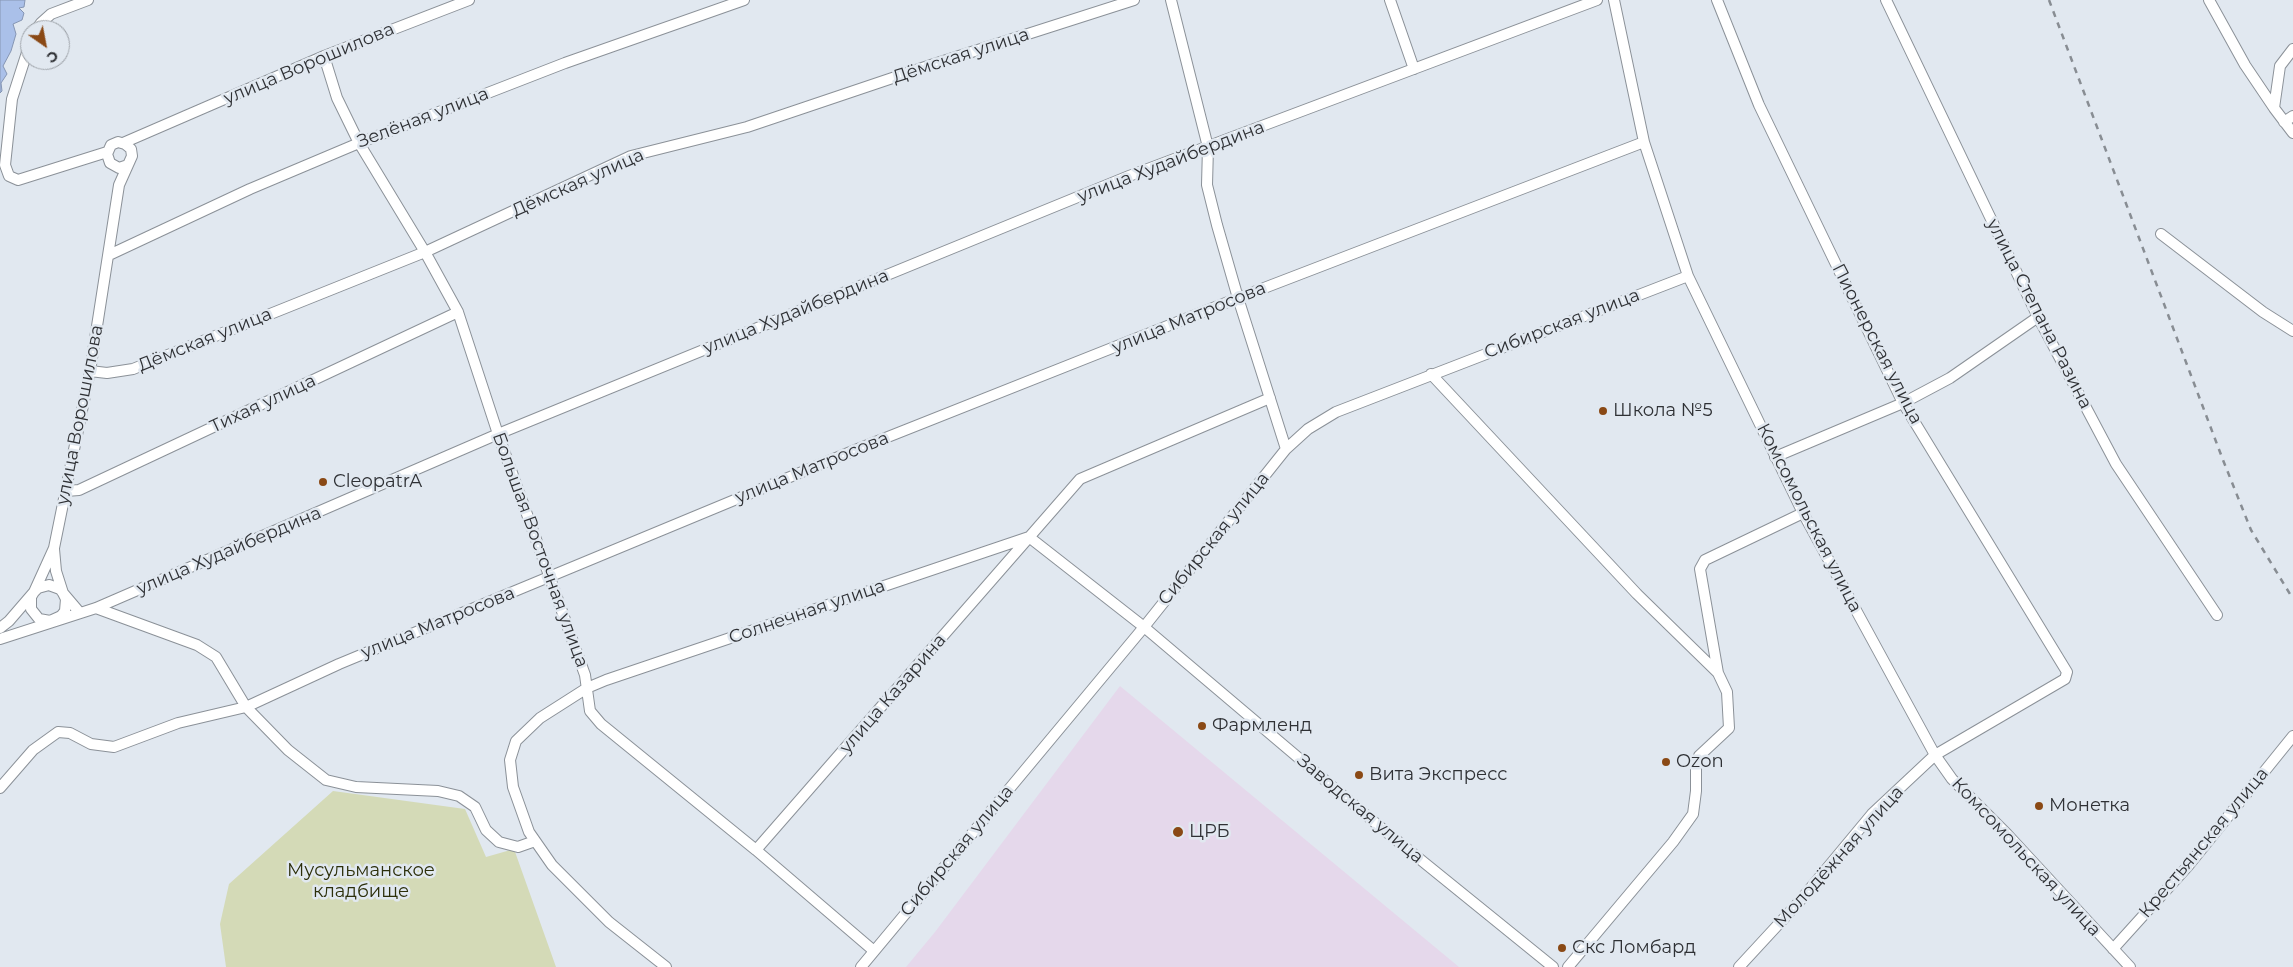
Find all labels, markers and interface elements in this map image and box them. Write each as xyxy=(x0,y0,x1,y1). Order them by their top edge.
street label: улица Ворошилова xyxy=(221,18,397,110)
north arrow xyxy=(20,20,70,70)
street label: Дёмская улица xyxy=(890,24,1032,88)
text: С xyxy=(43,46,62,67)
street label: Зелёная улица xyxy=(354,83,492,153)
street label: улица Худайбердина xyxy=(1075,116,1267,208)
street label: Дёмская улица xyxy=(509,144,647,222)
street label: улица Степана Разина xyxy=(1982,215,2096,413)
street label: Пионерская улица xyxy=(1827,260,1927,428)
street label: улица Худайбердина xyxy=(700,265,892,359)
street label: улица Матросова xyxy=(1109,277,1269,359)
street label: Сибирская улица xyxy=(1481,284,1643,364)
street label: Дёмская улица xyxy=(135,303,275,377)
street label: улица Ворошилова xyxy=(52,323,108,507)
street label: Тихая улица xyxy=(207,370,319,438)
place label: Школа №5 xyxy=(1613,400,1713,422)
marker: Школа №5 xyxy=(1597,405,1609,417)
street label: Комсомольская улица xyxy=(1752,420,1866,616)
street label: улица Матросова xyxy=(732,427,892,509)
street label: Большая Восточная улица xyxy=(487,430,593,670)
street label: Сибирская улица xyxy=(1154,468,1274,610)
place label: CleopatrA xyxy=(333,471,422,493)
marker: CleopatrA xyxy=(317,476,329,488)
street label: улица Худайбердина xyxy=(133,502,325,600)
street label: Солнечная улица xyxy=(726,575,888,649)
street label: улица Матросова xyxy=(358,582,518,664)
street label: улица Казарина xyxy=(835,630,951,758)
place label: Фармленд xyxy=(1212,715,1312,737)
marker: Фармленд xyxy=(1196,720,1208,732)
street label: Заводская улица xyxy=(1292,750,1428,868)
place label: Ozon xyxy=(1676,751,1724,773)
marker: Ozon xyxy=(1660,756,1672,768)
street label: Крестьянская улица xyxy=(2135,763,2273,923)
place label: Вита Экспресс xyxy=(1369,764,1507,786)
marker: Вита Экспресс xyxy=(1353,769,1365,781)
street label: Комсомольская улица xyxy=(1947,773,2105,941)
street label: Сибирская улица xyxy=(896,781,1018,921)
street label: Молодёжная улица xyxy=(1770,782,1908,932)
place label: Монетка xyxy=(2049,795,2130,817)
marker: Монетка xyxy=(2033,800,2045,812)
place label: ЦРБ xyxy=(1189,821,1230,843)
marker: ЦРБ xyxy=(1171,825,1185,839)
park label: Мусульманское кладбище xyxy=(287,860,435,902)
place label: Скс Ломбард xyxy=(1572,937,1696,959)
marker: Скс Ломбард xyxy=(1556,942,1568,954)

